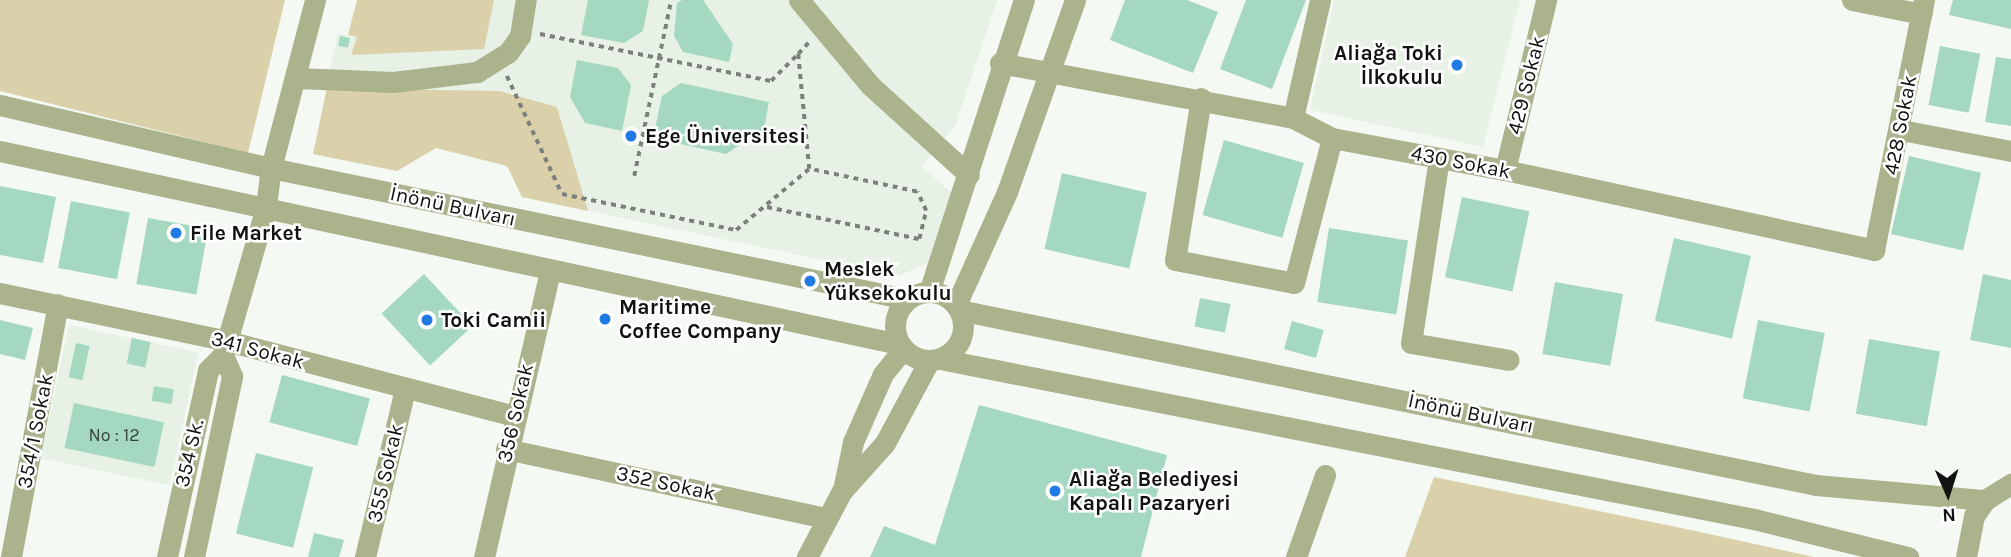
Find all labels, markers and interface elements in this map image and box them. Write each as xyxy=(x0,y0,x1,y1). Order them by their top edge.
street label: 429 Sokak xyxy=(1502,33,1550,137)
place label: Aliağa Toki İlkokulu xyxy=(1334,40,1443,90)
marker: Aliağa Toki İlkokulu xyxy=(1449,57,1465,73)
street label: 428 Sokak xyxy=(1878,73,1922,177)
place label: Ege Üniversitesi xyxy=(645,123,806,149)
marker: Ege Üniversitesi xyxy=(623,128,639,144)
street label: 430 Sokak xyxy=(1409,140,1513,184)
street label: İnönü Bulvarı xyxy=(388,180,518,232)
place label: File Market xyxy=(190,220,302,246)
marker: File Market xyxy=(168,225,184,241)
place label: Meslek Yüksekokulu xyxy=(824,256,952,306)
marker: Meslek Yüksekokulu xyxy=(802,273,818,289)
place label: Maritime Coffee Company xyxy=(619,294,781,344)
place label: Toki Camii xyxy=(441,307,546,333)
marker: Maritime Coffee Company xyxy=(597,311,613,327)
marker: Toki Camii xyxy=(419,312,435,328)
street label: 341 Sokak xyxy=(209,325,307,375)
street label: 356 Sokak xyxy=(491,361,539,465)
street label: 354/1 Sokak xyxy=(12,371,58,491)
street label: İnönü Bulvarı xyxy=(1406,387,1536,439)
street label: 354 Sk. xyxy=(169,416,209,490)
street label: 355 Sokak xyxy=(361,421,409,525)
house number: No : 12 xyxy=(88,424,140,446)
north arrow xyxy=(1913,459,1983,529)
street label: 352 Sokak xyxy=(614,460,718,506)
place label: Aliağa Belediyesi Kapalı Pazaryeri xyxy=(1069,466,1239,516)
marker: Aliağa Belediyesi Kapalı Pazaryeri xyxy=(1047,483,1063,499)
text: N xyxy=(1942,504,1956,526)

